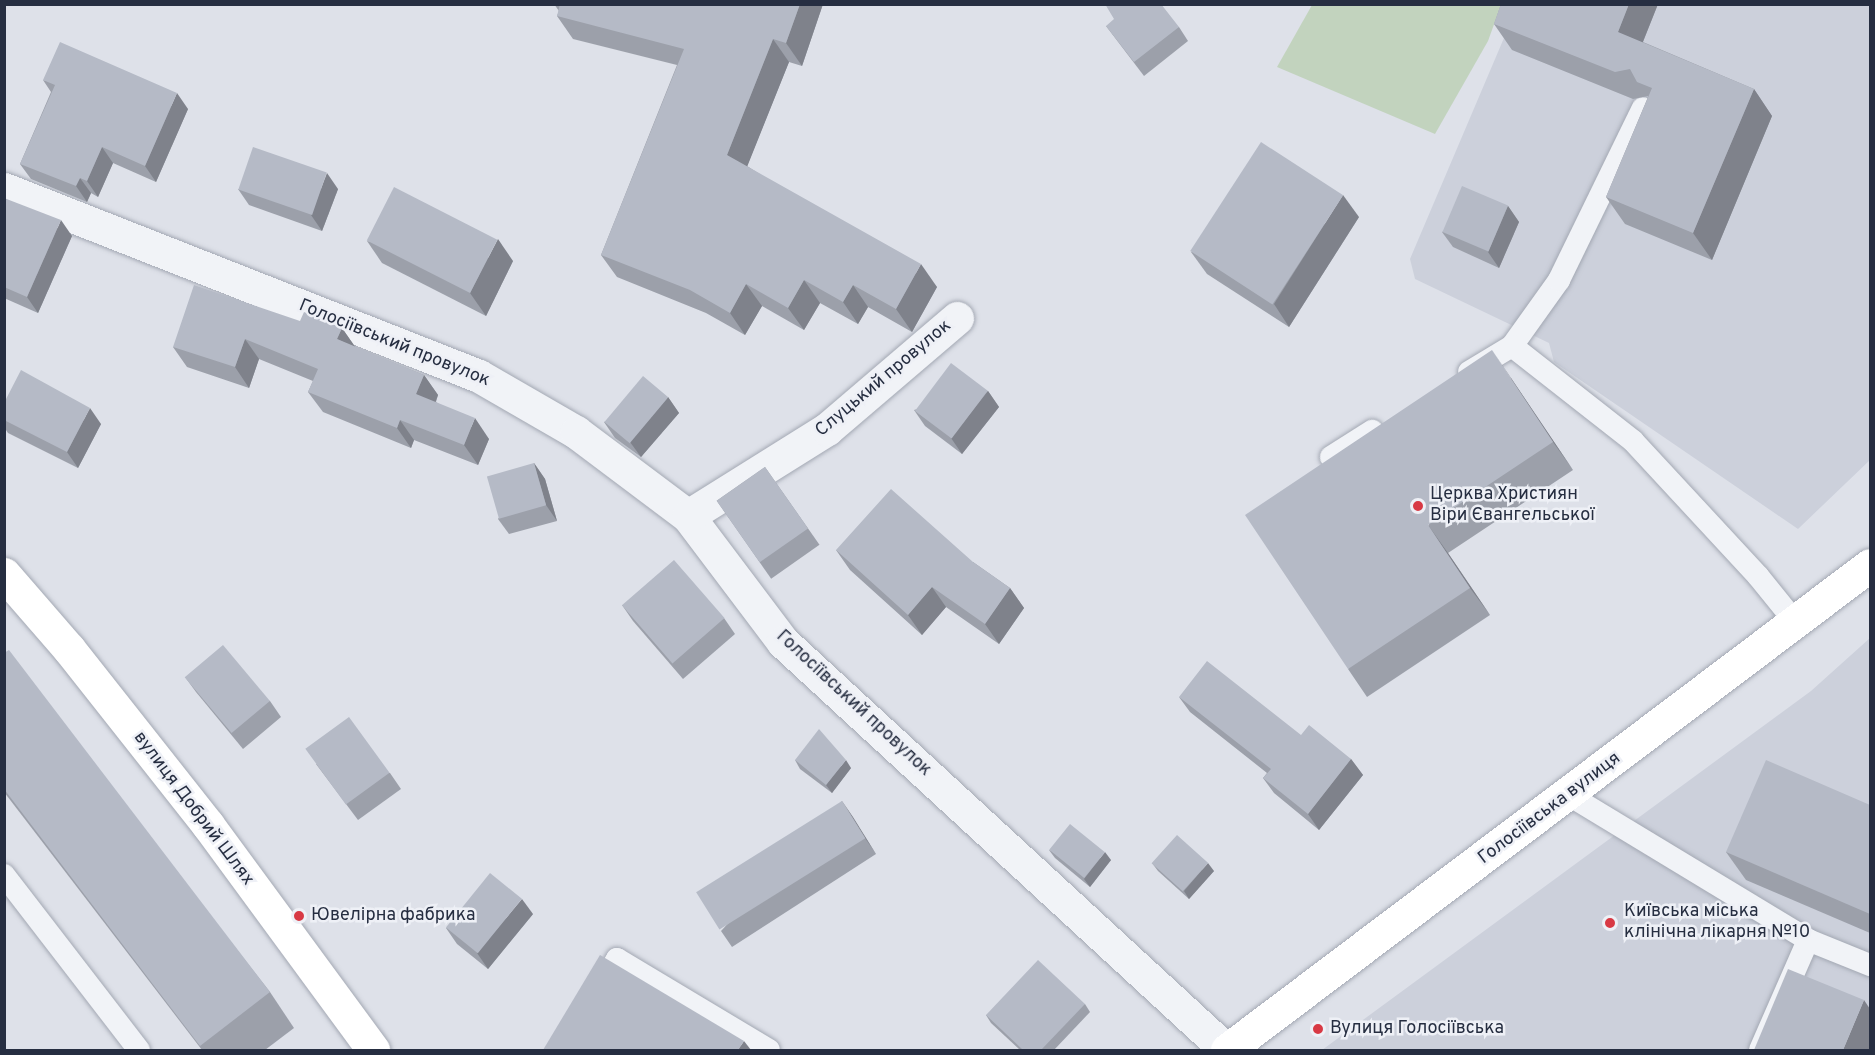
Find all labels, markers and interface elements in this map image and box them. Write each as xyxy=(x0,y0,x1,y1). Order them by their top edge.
street label: Голосіївський провулок xyxy=(295,296,493,392)
street label: Слуцький провулок xyxy=(812,316,956,442)
place label: Церква Християн Віри Євангельської xyxy=(1430,485,1595,528)
marker: Церква Християн Віри Євангельської xyxy=(1411,499,1425,513)
street label: Голосіївський провулок xyxy=(771,626,935,782)
street label: вулиця Добрий Шлях xyxy=(128,728,258,890)
street label: Голосіївська вулиця xyxy=(1475,748,1625,870)
place label: Київська міська клінічна лікарня №10 xyxy=(1624,902,1810,944)
place label: Ювелірна фабрика xyxy=(311,905,475,927)
marker: Ювелірна фабрика xyxy=(292,909,306,923)
marker: Київська міська клінічна лікарня №10 xyxy=(1601,914,1619,932)
place label: Вулиця Голосіївська xyxy=(1330,1018,1504,1040)
marker: Вулиця Голосіївська xyxy=(1311,1022,1325,1036)

